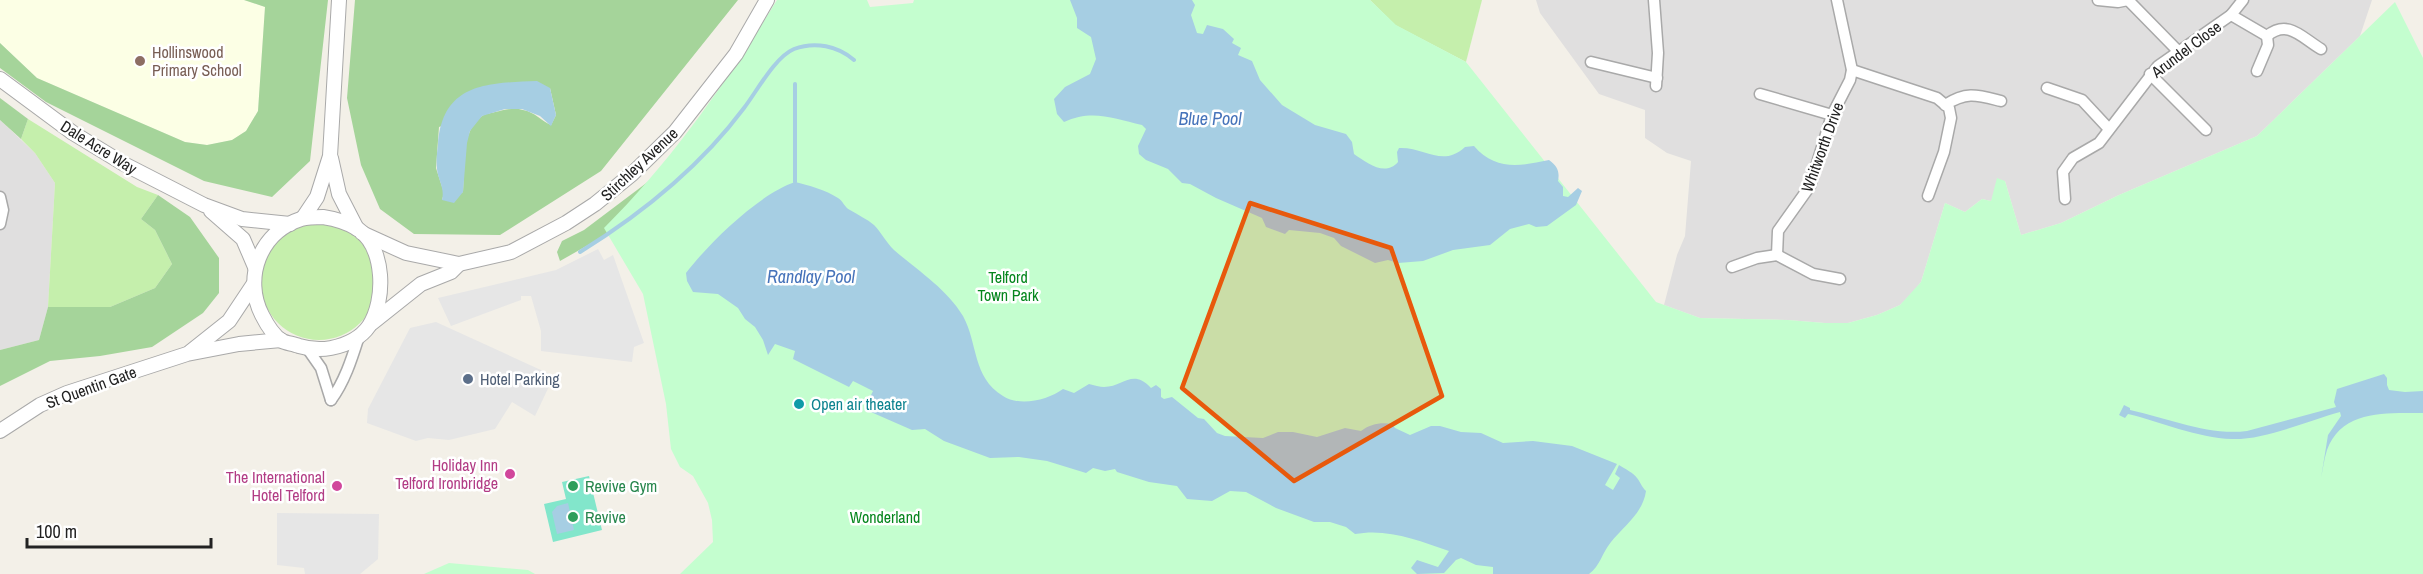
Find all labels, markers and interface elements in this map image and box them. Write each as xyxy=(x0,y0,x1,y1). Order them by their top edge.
street label: Arundel Close xyxy=(2146,15,2226,83)
place label: Hollinswood Primary School xyxy=(152,41,242,81)
marker: Hollinswood Primary School xyxy=(133,54,147,68)
street label: Whitworth Drive xyxy=(1796,99,1848,195)
water label: Blue Pool xyxy=(1178,106,1242,131)
street label: Dale Acre Way xyxy=(57,115,142,179)
street label: Stirchley Avenue xyxy=(596,122,682,206)
water label: Randlay Pool xyxy=(767,264,856,289)
park label: Telford Town Park xyxy=(977,266,1039,306)
street label: St Quentin Gate xyxy=(43,360,139,414)
place label: Hotel Parking xyxy=(480,368,560,390)
marker: Hotel Parking xyxy=(461,372,475,386)
place label: Open air theater xyxy=(811,393,907,415)
marker: Open air theater xyxy=(792,397,806,411)
place label: Holiday Inn Telford Ironbridge xyxy=(395,454,498,494)
place label: The International Hotel Telford xyxy=(226,466,325,506)
marker: Holiday Inn Telford Ironbridge xyxy=(503,467,517,481)
place label: Revive Gym xyxy=(585,475,657,497)
marker: The International Hotel Telford xyxy=(330,479,344,493)
marker: Revive Gym xyxy=(566,479,580,493)
place label: Revive xyxy=(585,506,626,528)
park label: Wonderland xyxy=(850,506,920,528)
marker: Revive xyxy=(566,510,580,524)
scale bar xyxy=(27,511,212,549)
text: 100 m xyxy=(36,519,77,544)

